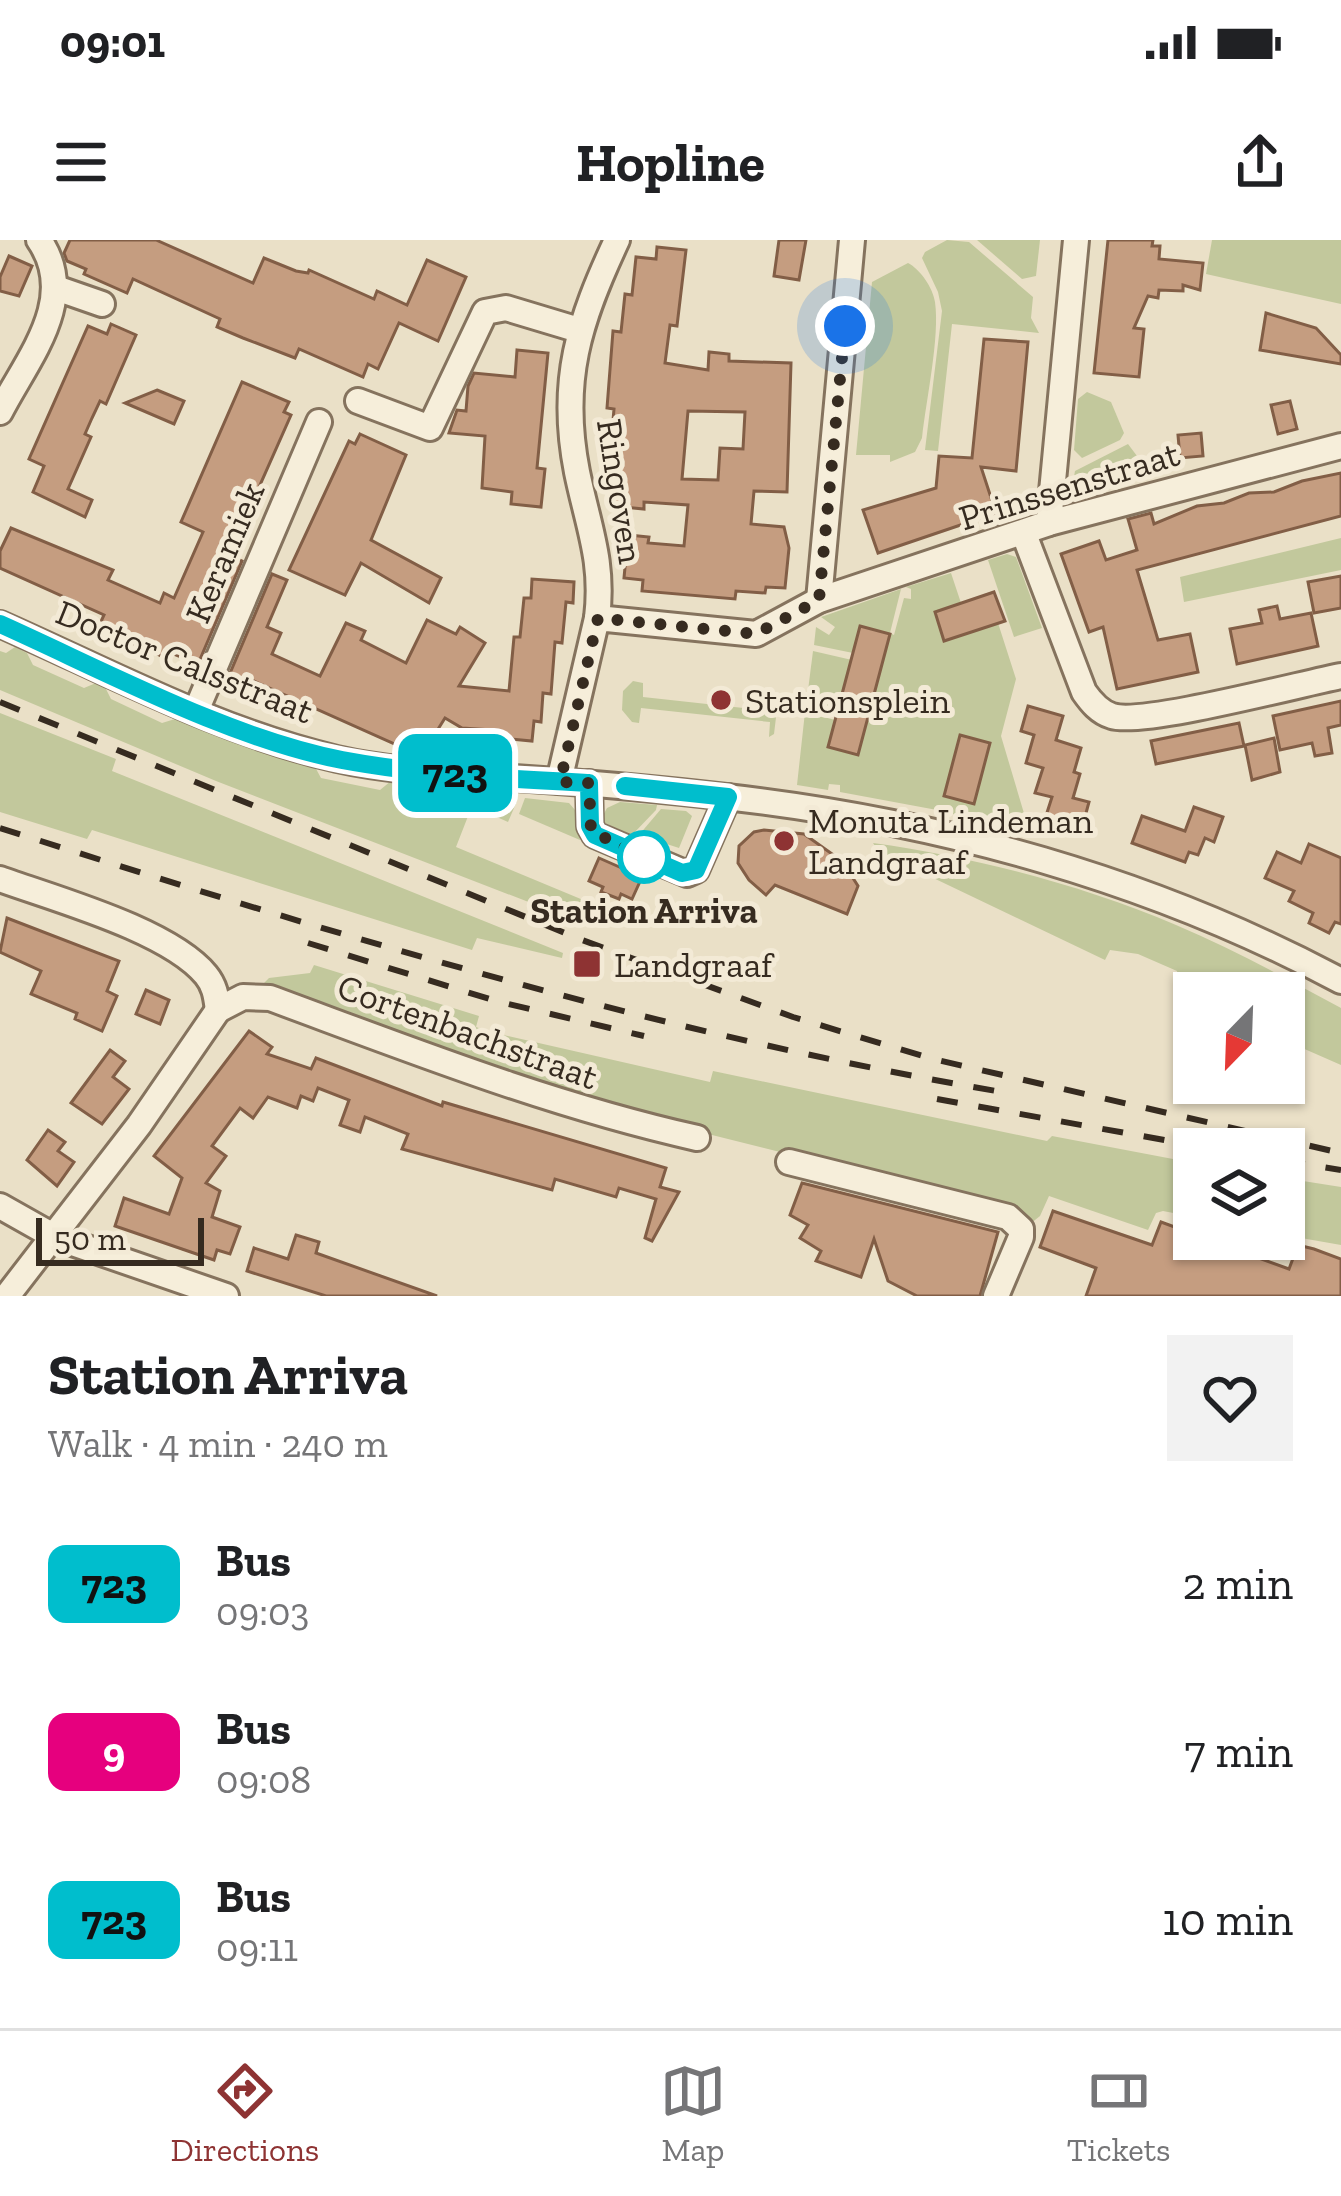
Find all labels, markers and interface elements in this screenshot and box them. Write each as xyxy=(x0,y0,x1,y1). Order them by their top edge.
text: 09:01 xyxy=(60,15,165,69)
icon: menu xyxy=(48,129,114,195)
icon: share xyxy=(1227,129,1293,195)
text: Hopline xyxy=(576,130,765,195)
your location xyxy=(815,296,875,356)
street label: Ringoven xyxy=(588,416,653,567)
street label: Prinssenstraat xyxy=(954,431,1185,539)
street label: Keramiek xyxy=(176,475,273,629)
street label: Doctor Calsstraat xyxy=(50,590,320,733)
place label: Stationsplein xyxy=(745,679,951,722)
marker: Stationsplein xyxy=(708,687,734,713)
line badge: 723 xyxy=(386,734,524,812)
text: 723 xyxy=(422,747,488,798)
place label: Monuta Lindeman Landgraaf xyxy=(808,799,1094,883)
marker: Monuta Lindeman Landgraaf xyxy=(771,828,797,854)
marker: Station Arriva xyxy=(619,832,669,882)
place label: Station Arriva xyxy=(530,889,758,932)
place label: Landgraaf xyxy=(614,943,775,986)
marker: Landgraaf xyxy=(571,948,603,980)
street label: Cortenbachstraat xyxy=(332,964,604,1099)
north arrow xyxy=(1173,972,1305,1104)
map controls xyxy=(1173,972,1305,1260)
button: layers xyxy=(1173,1128,1305,1260)
scale bar xyxy=(36,1212,204,1265)
text: 50 m xyxy=(54,1219,126,1258)
button: heart xyxy=(1167,1335,1293,1461)
text: Station Arriva xyxy=(48,1340,408,1409)
text: Walk · 4 min · 240 m xyxy=(48,1420,388,1467)
text: Bus xyxy=(216,1534,291,1588)
text: 2 min xyxy=(1182,1557,1293,1611)
text: 723 xyxy=(81,1558,147,1609)
text: 09:03 xyxy=(216,1588,309,1635)
text: Bus xyxy=(216,1702,291,1756)
text: 7 min xyxy=(1184,1725,1293,1779)
text: 9 xyxy=(103,1726,125,1777)
text: 09:08 xyxy=(216,1756,311,1803)
text: Bus xyxy=(216,1870,291,1924)
text: 10 min xyxy=(1162,1893,1293,1947)
text: 723 xyxy=(81,1894,147,1945)
text: 09:11 xyxy=(216,1924,298,1971)
tab: Directions xyxy=(170,2058,319,2169)
tab: Map xyxy=(660,2058,726,2169)
tab: Tickets xyxy=(1067,2058,1171,2169)

